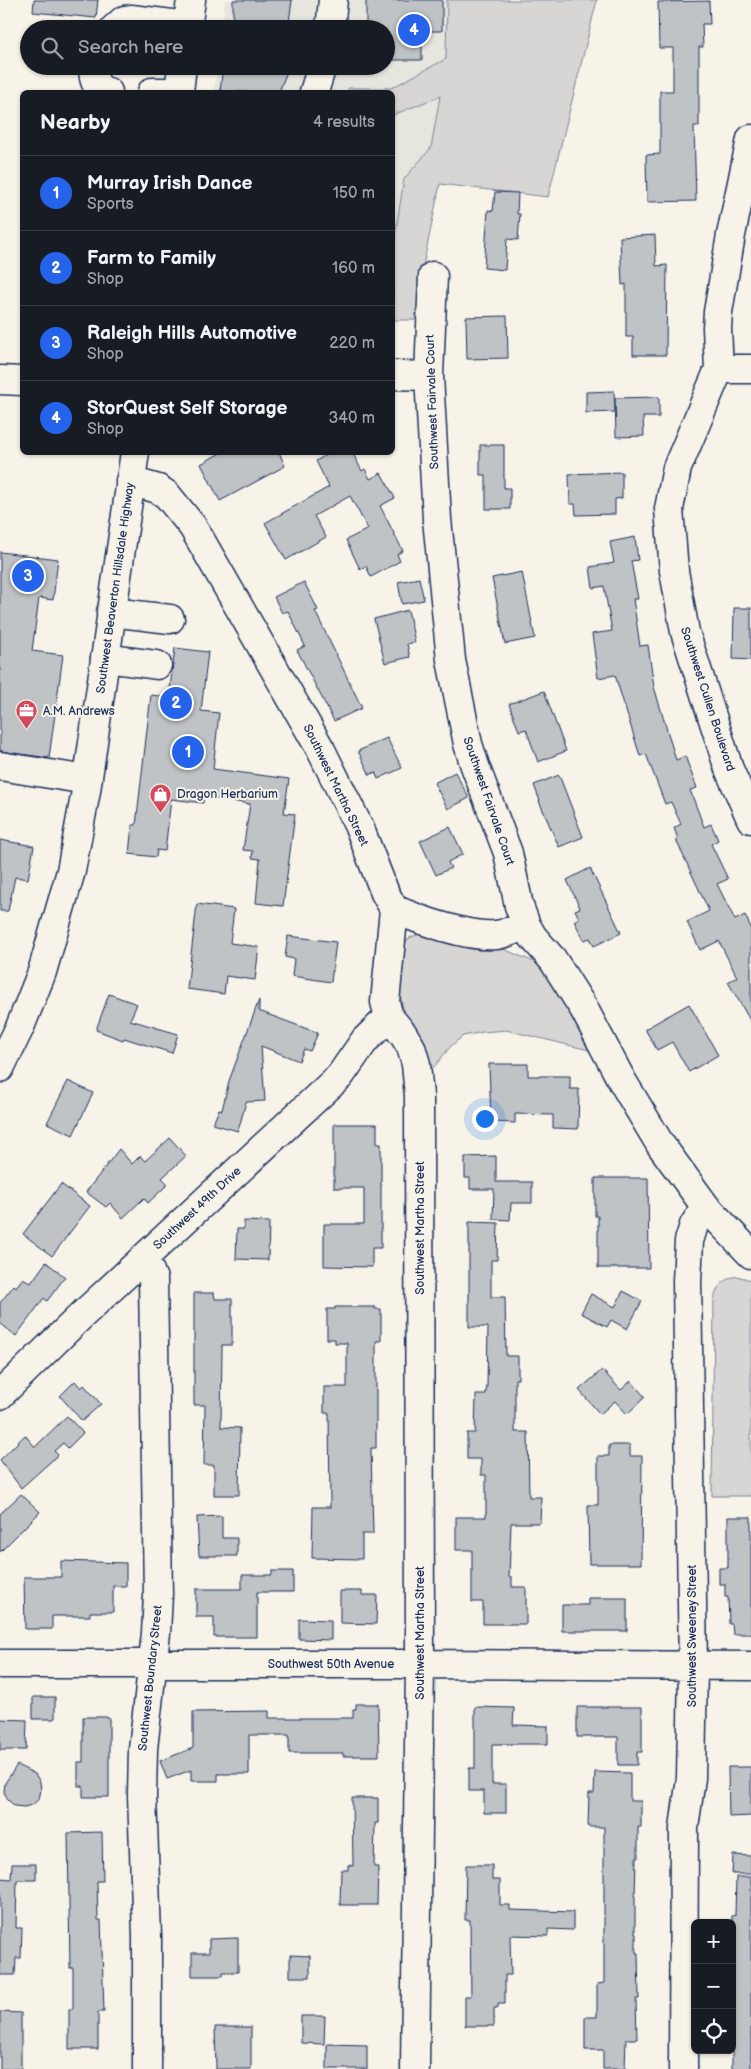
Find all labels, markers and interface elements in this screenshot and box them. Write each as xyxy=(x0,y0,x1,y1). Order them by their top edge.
pin: 4 xyxy=(398,11,430,49)
search box xyxy=(20,20,395,75)
icon: search xyxy=(38,34,66,62)
text: Search here xyxy=(78,36,183,59)
text: Nearby xyxy=(40,110,110,135)
text: 4 results xyxy=(313,113,375,132)
text: Murray Irish Dance xyxy=(87,172,253,195)
text: 1 xyxy=(53,184,59,203)
text: 150 m xyxy=(333,184,375,203)
text: Sports xyxy=(87,195,134,214)
text: Farm to Family xyxy=(87,247,216,270)
text: 2 xyxy=(51,259,61,278)
text: 160 m xyxy=(332,259,375,278)
text: Shop xyxy=(87,270,124,289)
text: Raleigh Hills Automotive xyxy=(87,322,297,345)
text: 3 xyxy=(51,334,61,353)
text: 220 m xyxy=(329,334,375,353)
street label: Southwest Fairvale Court xyxy=(423,334,442,470)
text: Shop xyxy=(87,345,124,364)
text: StorQuest Self Storage xyxy=(87,397,287,420)
text: 4 xyxy=(51,409,61,428)
text: 340 m xyxy=(328,409,375,428)
text: Shop xyxy=(87,420,124,439)
street label: Southwest Beaverton Hillsdale Highway xyxy=(93,481,138,695)
pin: 3 xyxy=(12,557,44,595)
street label: Southwest Cullen Boulevard xyxy=(677,625,738,773)
pin: 2 xyxy=(160,684,192,722)
office icon: A.M. Andrews xyxy=(15,699,39,730)
place label: A.M. Andrews xyxy=(43,704,115,719)
street label: Southwest Martha Street xyxy=(300,722,372,849)
pin: 1 xyxy=(172,733,204,771)
street label: Southwest Fairvale Court xyxy=(459,735,518,868)
shop icon: Dragon Herbarium xyxy=(149,782,173,813)
place label: Dragon Herbarium xyxy=(177,787,278,802)
your location xyxy=(472,1106,498,1132)
street label: Southwest Martha Street xyxy=(413,1161,428,1295)
street label: Southwest 49th Drive xyxy=(150,1164,244,1253)
street label: Southwest Sweeney Street xyxy=(685,1564,700,1707)
street label: Southwest Martha Street xyxy=(413,1566,428,1700)
street label: Southwest Boundary Street xyxy=(135,1604,166,1752)
street label: Southwest 50th Avenue xyxy=(268,1657,394,1672)
map controls xyxy=(691,1919,736,2054)
button: + xyxy=(691,1919,736,1964)
button: − xyxy=(691,1964,736,2009)
button: locate xyxy=(691,2009,736,2054)

